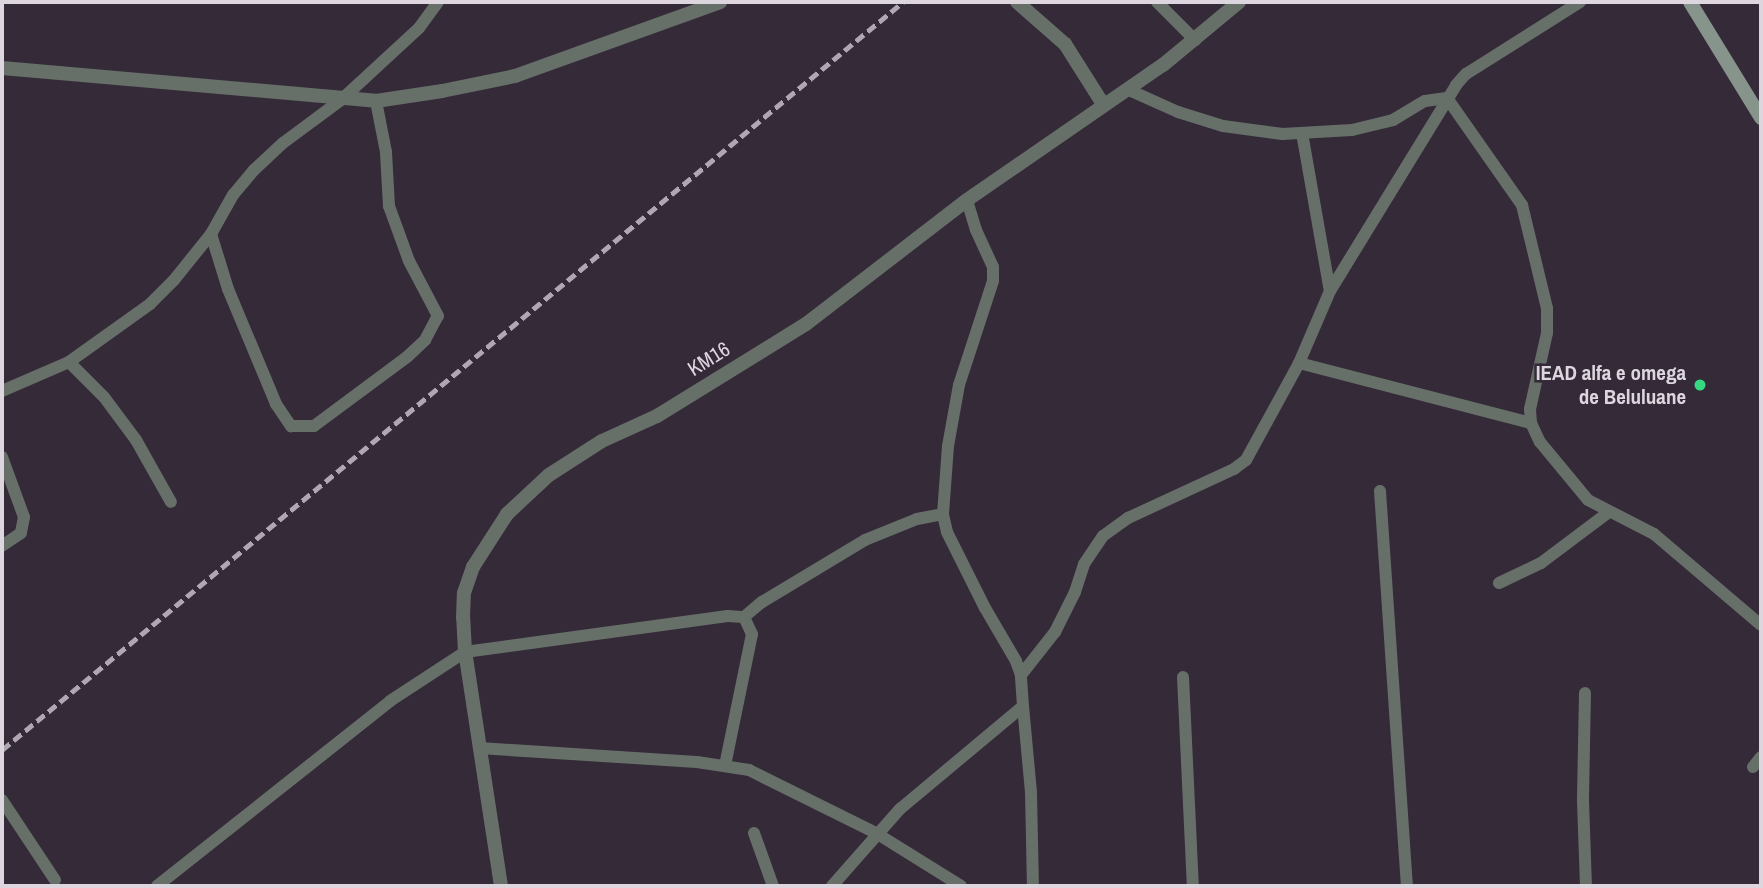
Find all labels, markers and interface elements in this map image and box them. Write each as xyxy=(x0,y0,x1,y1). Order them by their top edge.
street label: KM16 xyxy=(683,336,735,382)
place label: IEAD alfa e omega de Beluluane xyxy=(1536,360,1686,410)
marker: IEAD alfa e omega de Beluluane xyxy=(1692,377,1708,393)

